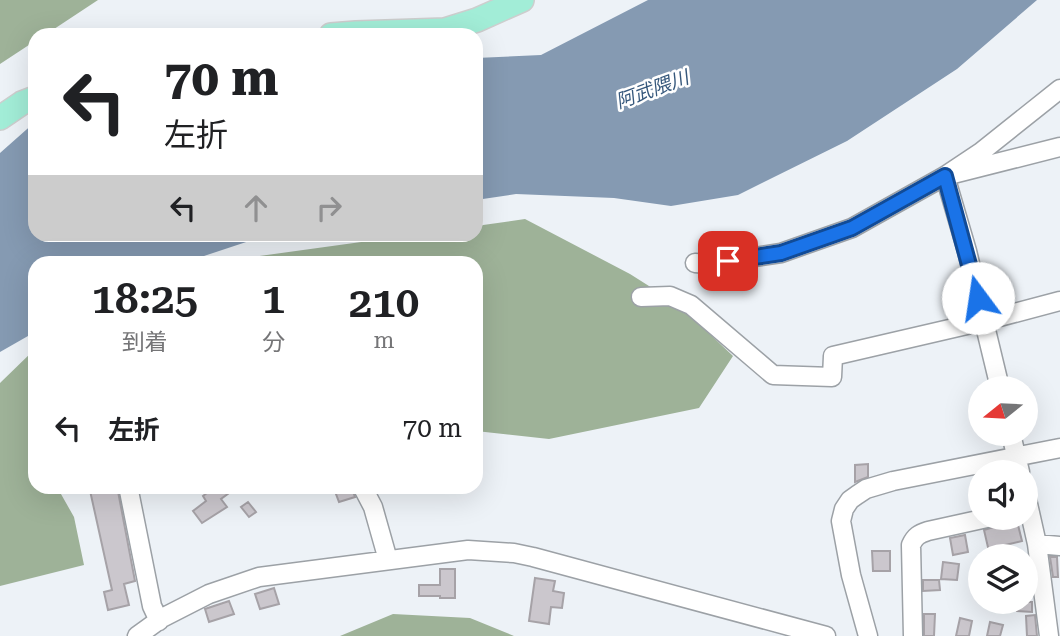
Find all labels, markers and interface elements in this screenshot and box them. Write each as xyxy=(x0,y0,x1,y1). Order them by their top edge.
text: 70 m xyxy=(164,50,279,107)
icon: left xyxy=(49,56,140,147)
water label: 阿武隈川 xyxy=(613,65,694,113)
text: 左折 xyxy=(164,116,228,154)
icon: left xyxy=(164,189,202,227)
icon: ahead xyxy=(237,189,275,227)
icon: right xyxy=(310,189,348,227)
pin xyxy=(698,231,758,291)
icon: arrive xyxy=(709,242,747,280)
position arrow xyxy=(941,261,1015,335)
text: 18:25 xyxy=(92,274,198,323)
text: 1 xyxy=(262,274,285,323)
text: 210 xyxy=(349,278,419,327)
text: m xyxy=(374,327,395,354)
text: 到着 xyxy=(122,329,168,356)
text: 分 xyxy=(262,329,285,356)
north arrow xyxy=(968,376,1038,446)
map controls xyxy=(968,376,1038,614)
icon: left xyxy=(49,409,87,447)
text: 70 m xyxy=(403,413,462,443)
text: 左折 xyxy=(108,415,160,445)
button: sound xyxy=(968,460,1038,530)
button: layers xyxy=(968,544,1038,614)

